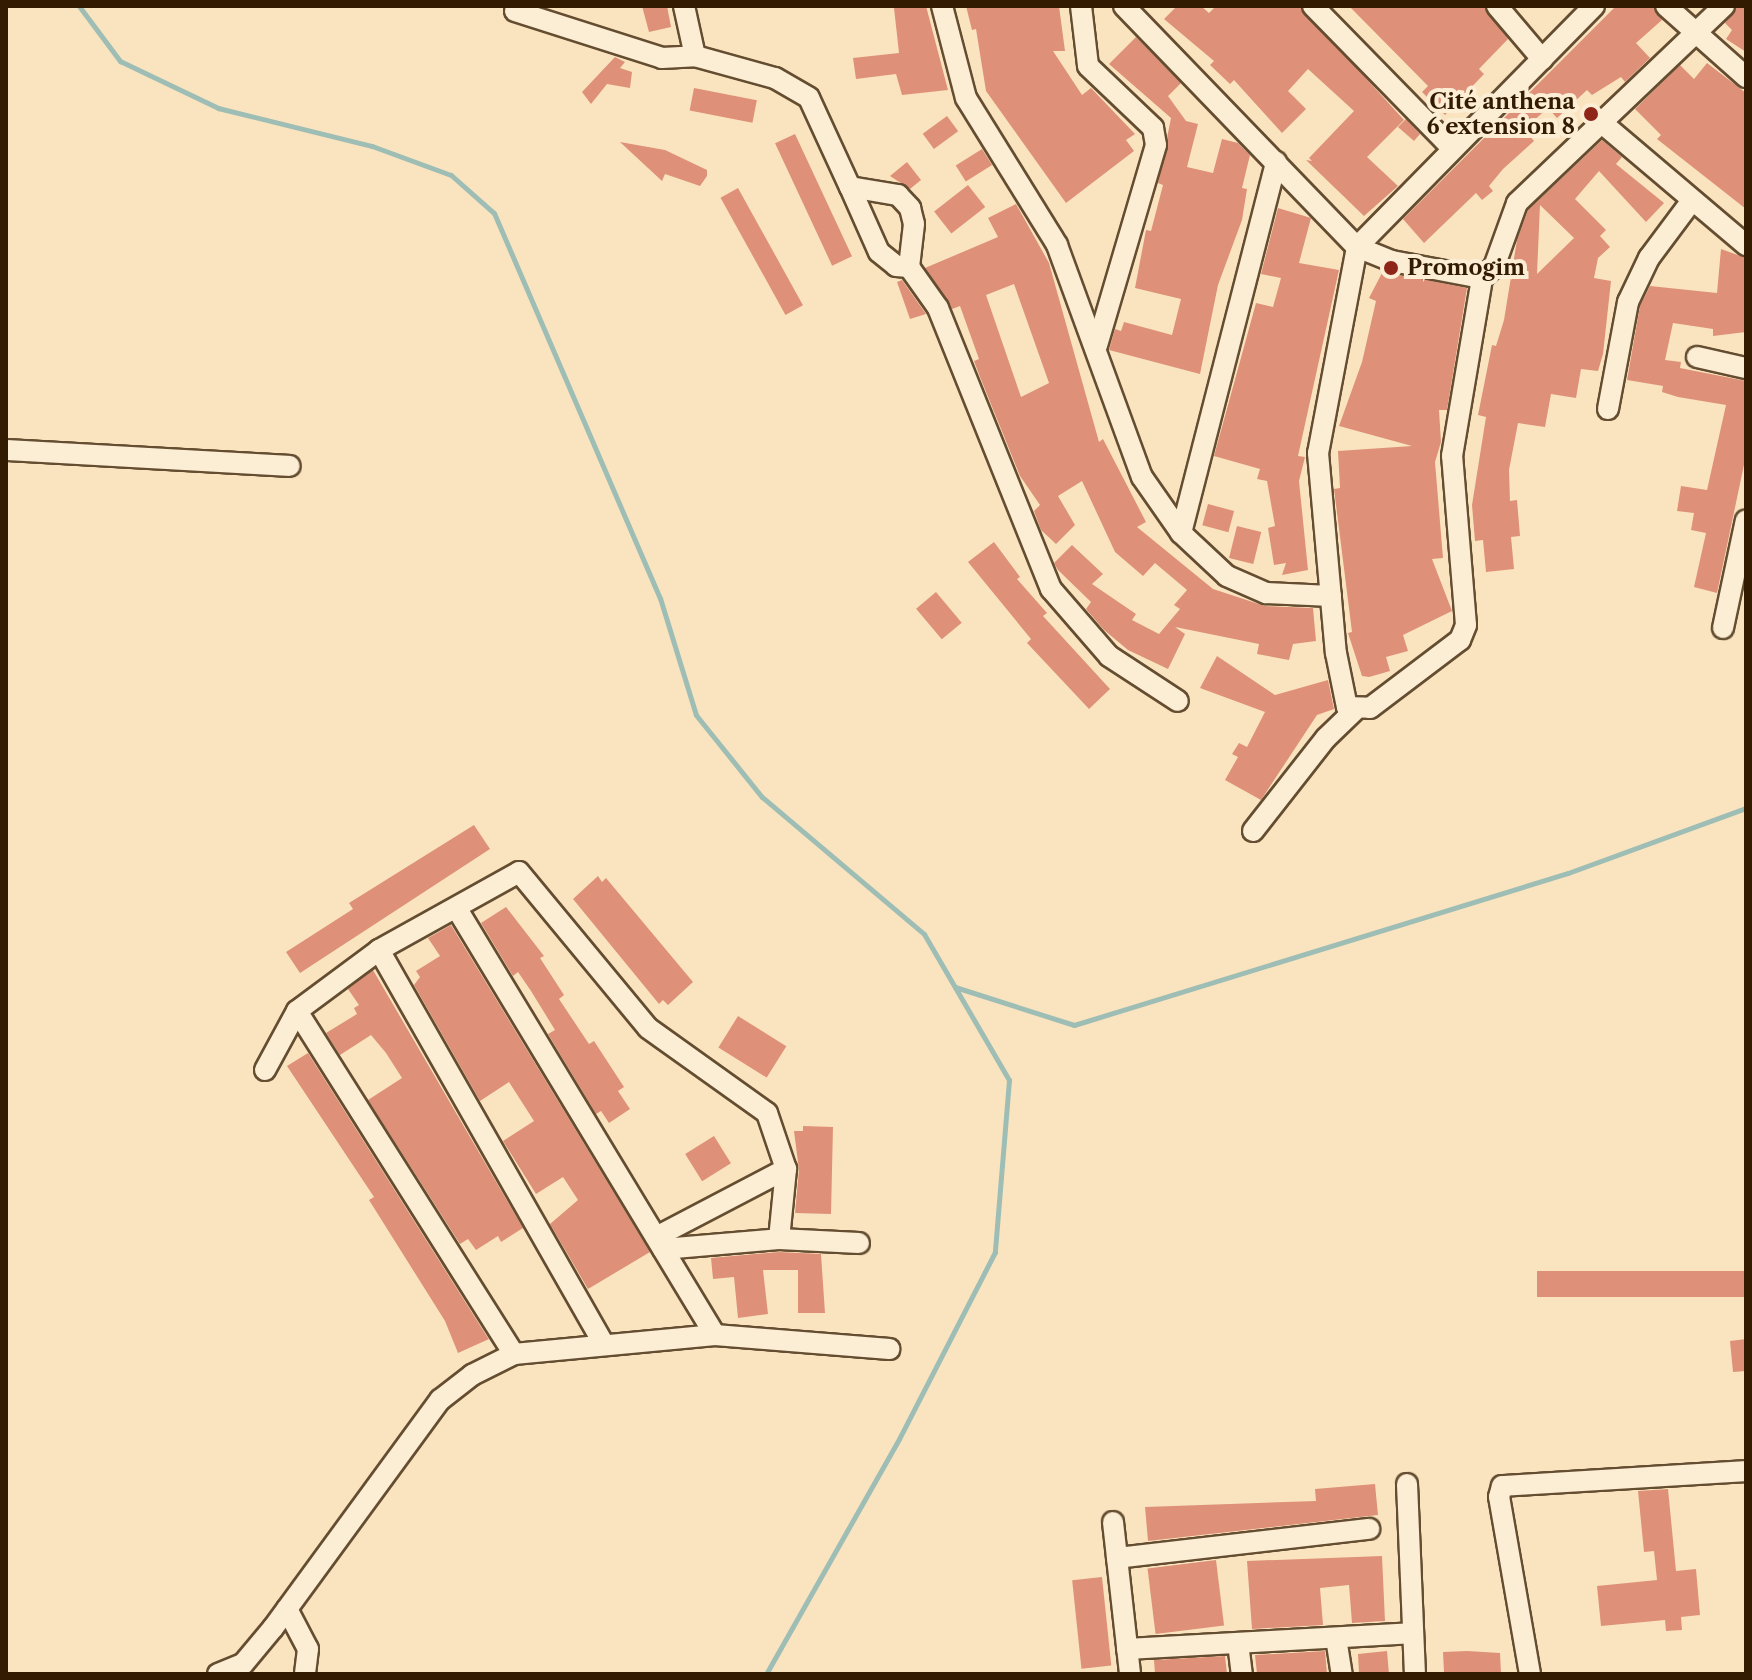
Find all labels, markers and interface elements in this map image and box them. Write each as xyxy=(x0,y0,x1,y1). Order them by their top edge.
place label: Cité anthena 6 extension 8 xyxy=(1427,88,1575,140)
marker: Cité anthena 6 extension 8 xyxy=(1582,105,1600,123)
place label: Promogim xyxy=(1407,255,1525,281)
marker: Promogim xyxy=(1382,259,1400,277)

